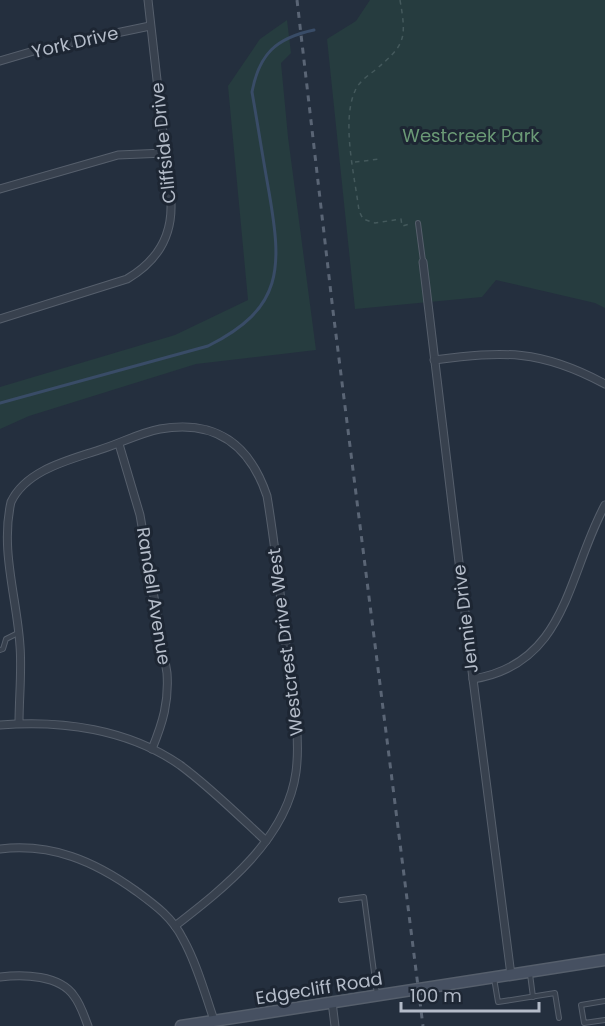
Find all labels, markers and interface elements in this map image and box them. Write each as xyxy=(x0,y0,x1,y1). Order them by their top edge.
street label: York Drive xyxy=(29,20,121,64)
street label: Cliffside Drive xyxy=(144,81,182,205)
park label: Westcreek Park xyxy=(402,123,540,148)
street label: Randell Avenue xyxy=(131,525,177,667)
street label: Westcrest Drive West xyxy=(261,547,309,737)
street label: Jennie Drive xyxy=(446,563,484,675)
street label: Edgecliff Road xyxy=(254,966,384,1010)
scale bar xyxy=(401,975,539,1013)
text: 100 m xyxy=(410,983,462,1008)

